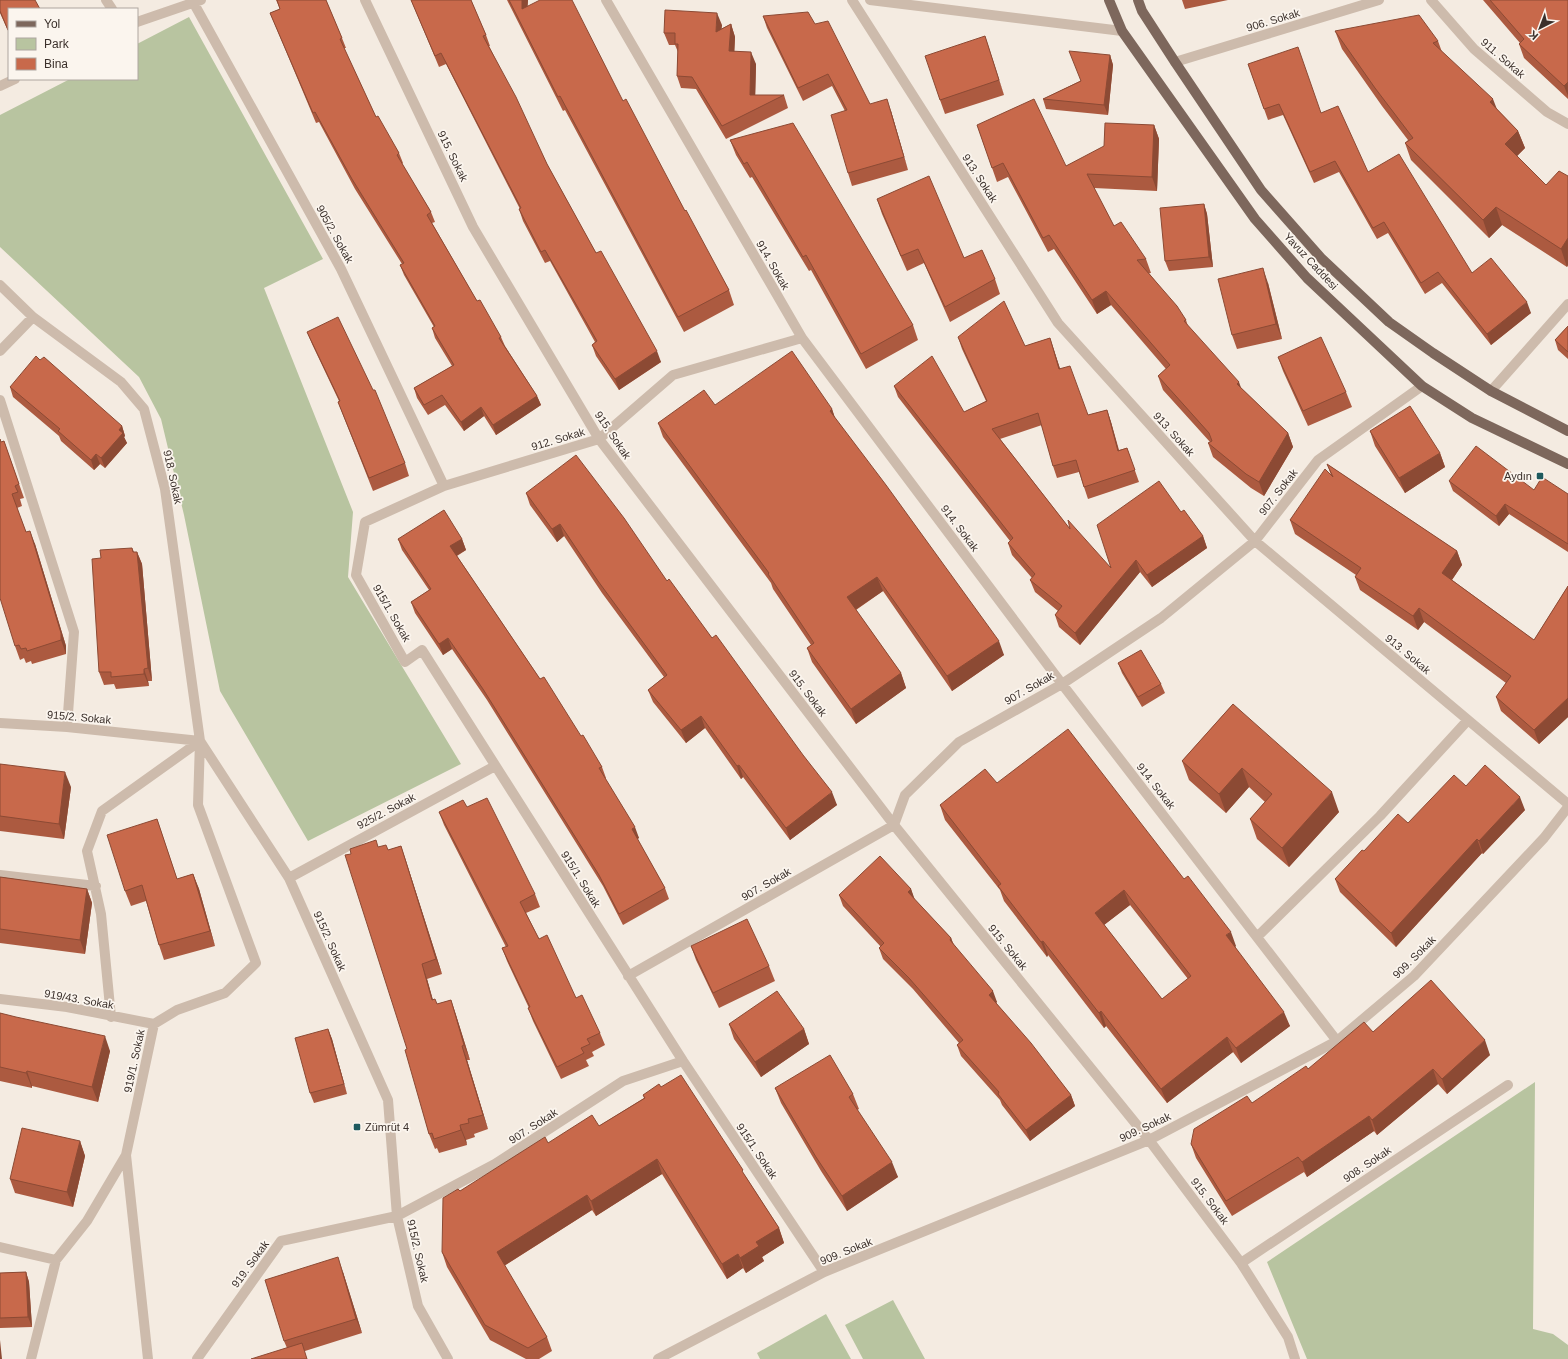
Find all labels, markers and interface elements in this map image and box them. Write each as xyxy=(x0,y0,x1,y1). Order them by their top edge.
street label: 906. Sokak xyxy=(1245,6,1302,34)
legend xyxy=(8,8,138,80)
north arrow xyxy=(1520,8,1560,48)
text: Yol xyxy=(44,17,60,31)
text: K xyxy=(1526,28,1540,43)
street label: 911. Sokak xyxy=(1479,36,1528,81)
text: Park xyxy=(44,37,70,51)
text: Bina xyxy=(44,57,68,71)
street label: 915. Sokak xyxy=(436,129,471,184)
street label: 913. Sokak xyxy=(960,152,1000,205)
street label: 905/2. Sokak xyxy=(314,203,356,265)
street label: Yavuz Caddesi xyxy=(1282,230,1340,292)
street label: 914. Sokak xyxy=(754,238,792,292)
street label: 915. Sokak xyxy=(593,409,634,462)
street label: 913. Sokak xyxy=(1151,410,1197,459)
street label: 912. Sokak xyxy=(530,425,587,453)
street label: 918. Sokak xyxy=(161,449,185,506)
street label: 907. Sokak xyxy=(1256,466,1300,517)
place label: Aydın xyxy=(1504,470,1532,482)
marker: Aydın xyxy=(1535,471,1545,481)
street label: 914. Sokak xyxy=(939,502,982,554)
street label: 915/1. Sokak xyxy=(371,582,413,644)
street label: 913. Sokak xyxy=(1383,632,1433,677)
street label: 915. Sokak xyxy=(787,667,830,719)
street label: 907. Sokak xyxy=(1002,669,1056,707)
street label: 915/2. Sokak xyxy=(46,708,112,726)
street label: 914. Sokak xyxy=(1134,761,1178,812)
street label: 925/2. Sokak xyxy=(355,790,418,831)
street label: 915/1. Sokak xyxy=(559,849,603,910)
street label: 907. Sokak xyxy=(739,865,793,903)
street label: 915/2. Sokak xyxy=(311,909,349,973)
street label: 915. Sokak xyxy=(986,922,1030,973)
street label: 909. Sokak xyxy=(1390,933,1438,981)
street label: 919/43. Sokak xyxy=(43,987,115,1011)
street label: 919/1. Sokak xyxy=(121,1028,147,1094)
street label: 907. Sokak xyxy=(507,1106,560,1146)
street label: 909. Sokak xyxy=(1118,1110,1173,1144)
place label: Zümrüt 4 xyxy=(365,1121,409,1133)
street label: 915/1. Sokak xyxy=(734,1121,780,1181)
marker: Zümrüt 4 xyxy=(352,1122,362,1132)
street label: 908. Sokak xyxy=(1341,1143,1394,1184)
street label: 915. Sokak xyxy=(1189,1175,1232,1227)
street label: 915/2. Sokak xyxy=(405,1218,431,1284)
street label: 909. Sokak xyxy=(818,1235,874,1267)
street label: 919. Sokak xyxy=(229,1238,271,1290)

